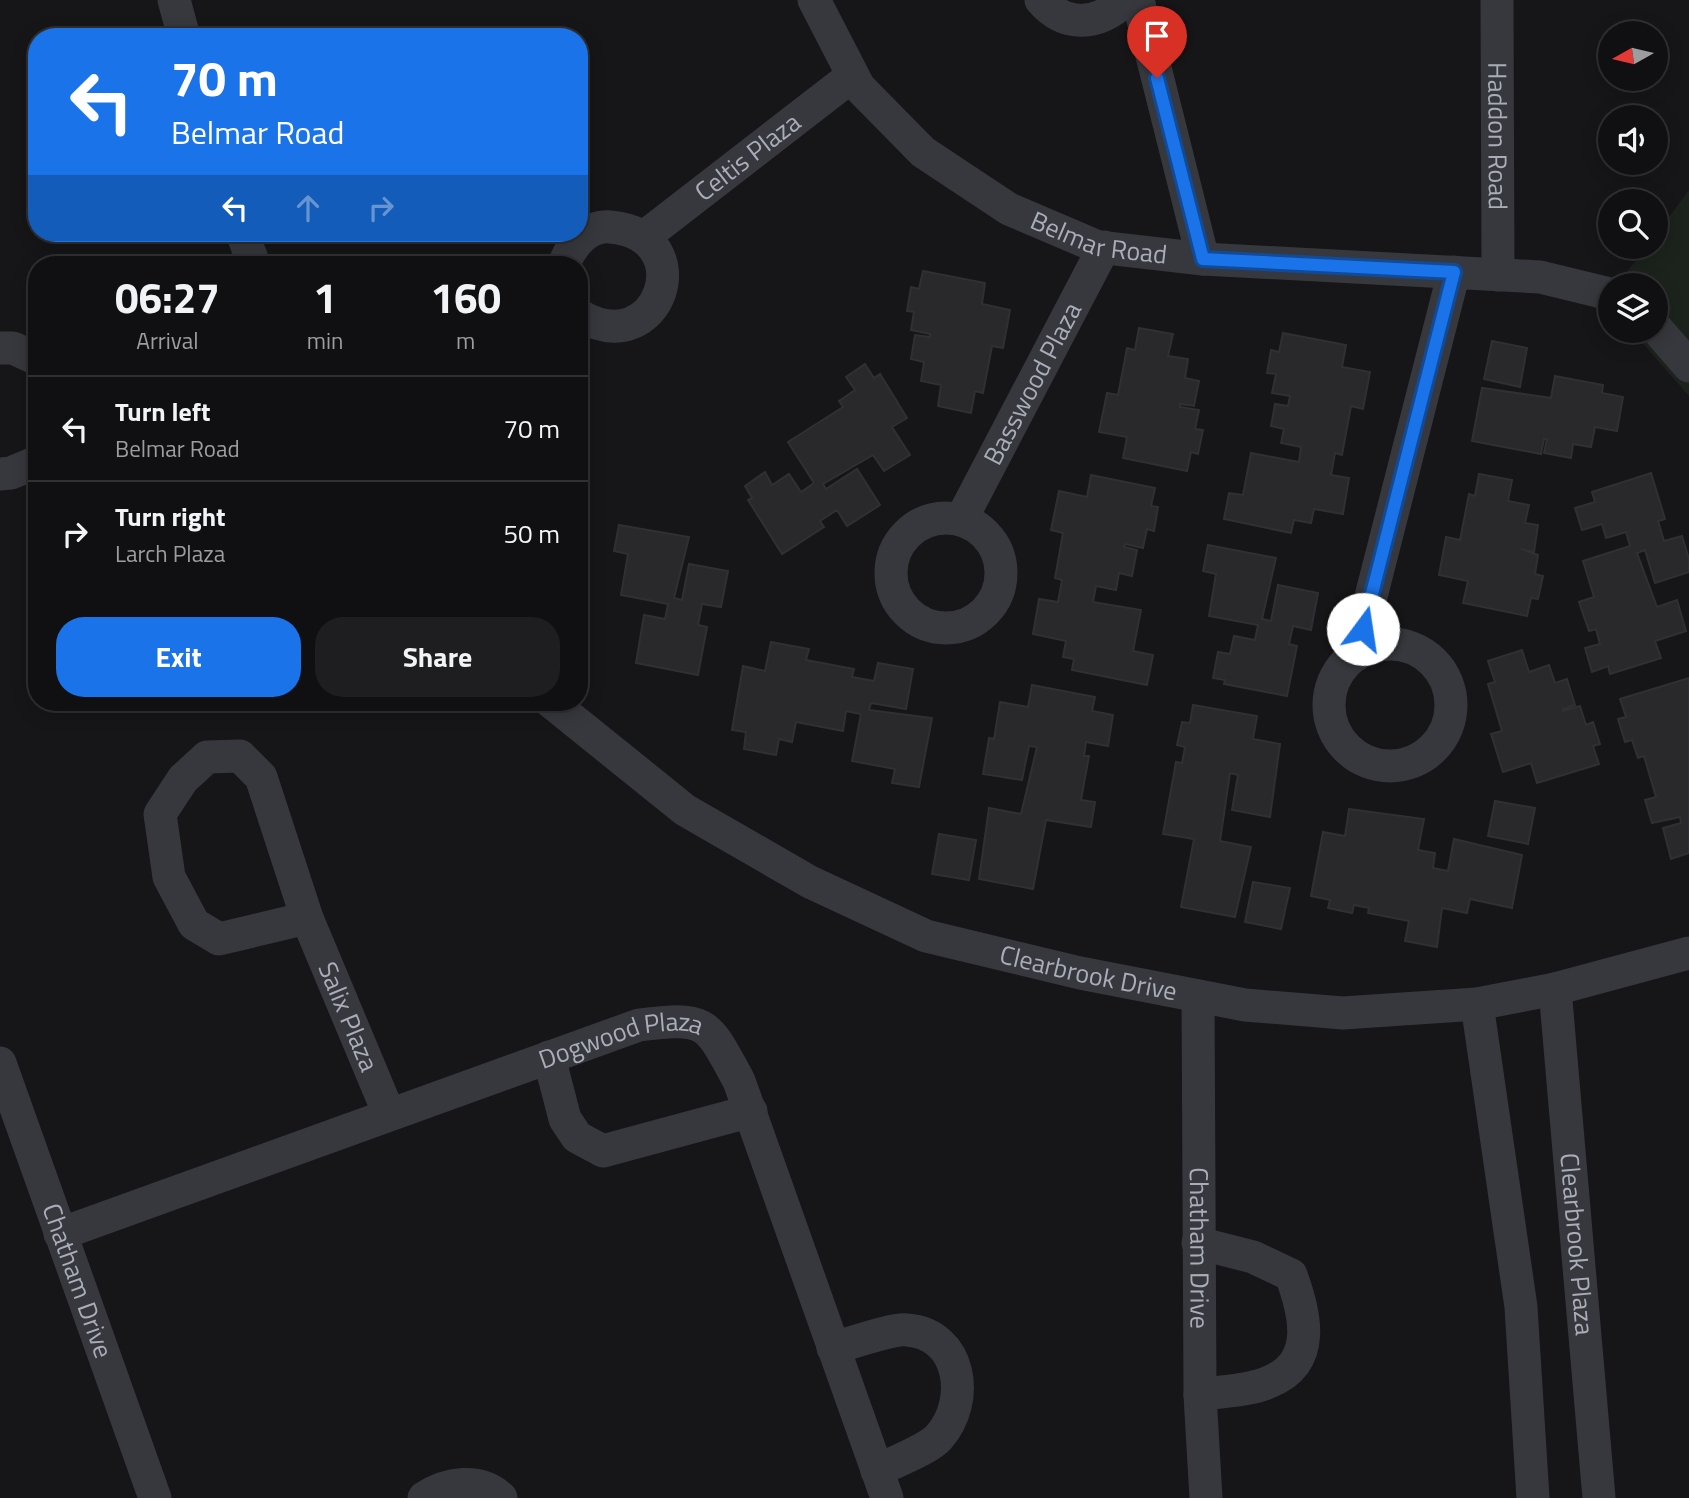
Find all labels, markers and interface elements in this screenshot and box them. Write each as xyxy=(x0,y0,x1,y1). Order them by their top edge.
pin xyxy=(1127,6,1187,78)
icon: arrive xyxy=(1138,17,1176,55)
north arrow xyxy=(1598,21,1668,91)
map controls xyxy=(1598,21,1668,343)
text: 70 m xyxy=(171,40,278,115)
icon: left xyxy=(56,56,147,147)
street label: Haddon Road xyxy=(1478,62,1518,210)
street label: Celtis Plaza xyxy=(686,103,809,210)
button: sound xyxy=(1598,105,1668,175)
text: Belmar Road xyxy=(171,108,344,156)
icon: left xyxy=(216,189,254,227)
icon: ahead xyxy=(289,189,327,227)
icon: right xyxy=(362,189,400,227)
button: search xyxy=(1598,189,1668,259)
street label: Belmar Road xyxy=(1025,200,1169,274)
text: 06:27 xyxy=(115,265,220,329)
text: 1 xyxy=(313,265,337,329)
text: 160 xyxy=(430,265,501,329)
button: layers xyxy=(1598,273,1668,343)
street label: Basswood Plaza xyxy=(973,295,1091,472)
text: Arrival xyxy=(136,323,199,358)
text: min xyxy=(307,323,343,358)
text: m xyxy=(456,323,475,358)
text: Turn left xyxy=(115,392,210,431)
text: 70 m xyxy=(503,409,560,448)
icon: left xyxy=(56,410,94,448)
text: Belmar Road xyxy=(115,431,240,466)
text: Turn right xyxy=(115,497,226,536)
text: 50 m xyxy=(503,514,560,553)
icon: right xyxy=(56,515,94,553)
text: Larch Plaza xyxy=(115,536,225,571)
position arrow xyxy=(1326,592,1400,666)
button: Exit xyxy=(56,617,301,697)
button: Share xyxy=(315,617,560,697)
street label: Clearbrook Drive xyxy=(996,934,1180,1010)
street label: Salix Plaza xyxy=(308,956,389,1077)
street label: Dogwood Plaza xyxy=(533,1001,709,1079)
street label: Clearbrook Plaza xyxy=(1550,1151,1605,1337)
street label: Chatham Drive xyxy=(1180,1167,1220,1329)
street label: Chatham Drive xyxy=(33,1198,124,1363)

